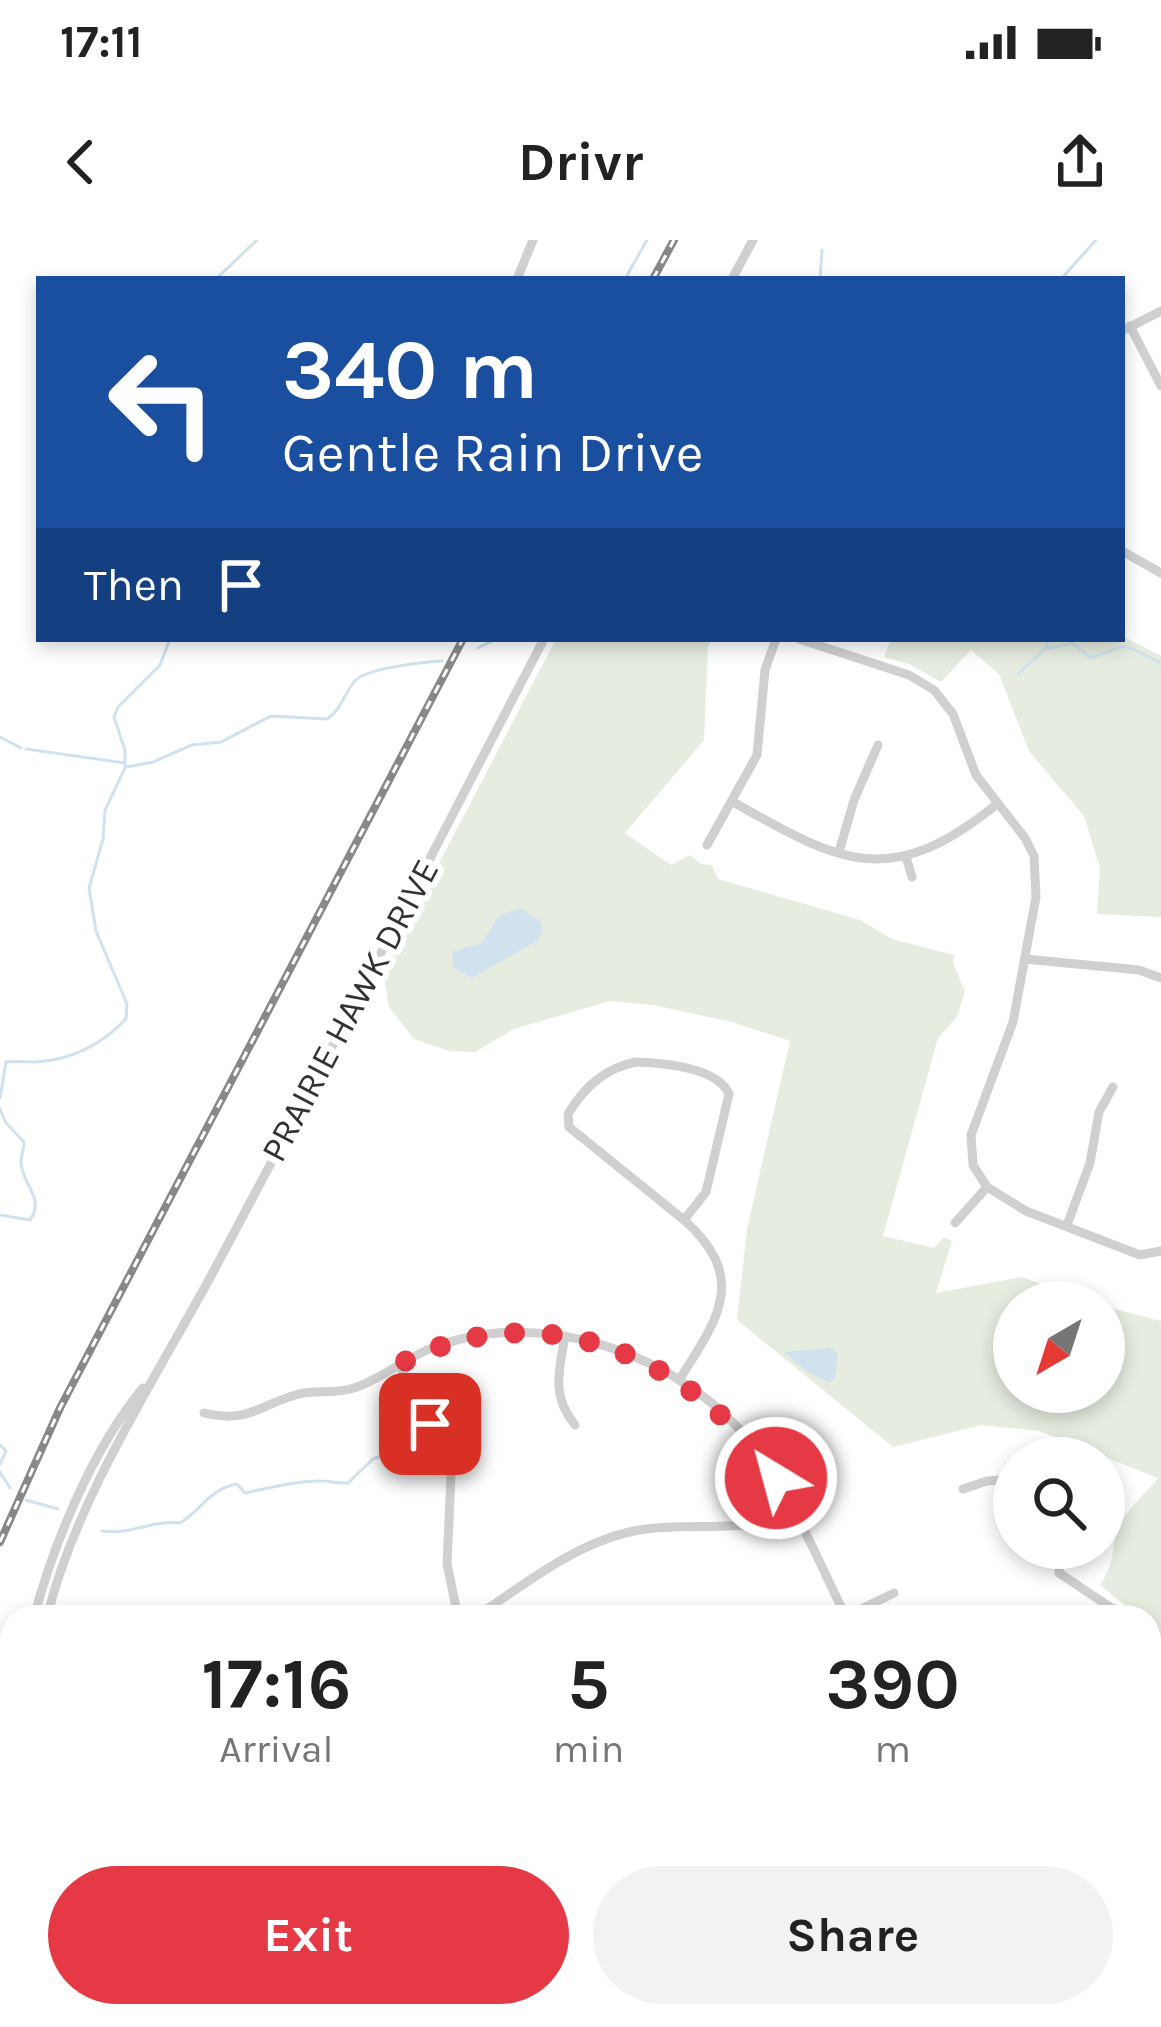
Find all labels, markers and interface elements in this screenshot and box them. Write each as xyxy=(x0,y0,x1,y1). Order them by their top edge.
text: 17:11 xyxy=(60,16,143,68)
icon: back xyxy=(48,129,114,195)
icon: share xyxy=(1047,129,1113,195)
text: Drivr xyxy=(518,130,643,194)
text: 340 m xyxy=(282,321,538,419)
icon: left xyxy=(84,324,240,480)
text: Gentle Rain Drive xyxy=(282,421,704,485)
icon: arrive xyxy=(208,552,274,618)
text: Then xyxy=(84,559,184,611)
street label: PRAIRIE HAWK DRIVE xyxy=(252,852,447,1169)
north arrow xyxy=(993,1281,1125,1413)
map controls xyxy=(993,1281,1125,1569)
pin xyxy=(379,1373,481,1475)
icon: arrive xyxy=(397,1391,463,1457)
position arrow xyxy=(713,1415,839,1541)
button: search xyxy=(993,1437,1125,1569)
text: 17:16 xyxy=(201,1642,351,1726)
text: 5 xyxy=(568,1642,609,1726)
text: 390 xyxy=(826,1642,960,1726)
text: Arrival xyxy=(219,1726,333,1772)
text: min xyxy=(553,1726,624,1772)
text: m xyxy=(874,1726,911,1772)
button: Exit xyxy=(48,1866,569,2004)
button: Share xyxy=(593,1866,1113,2004)

